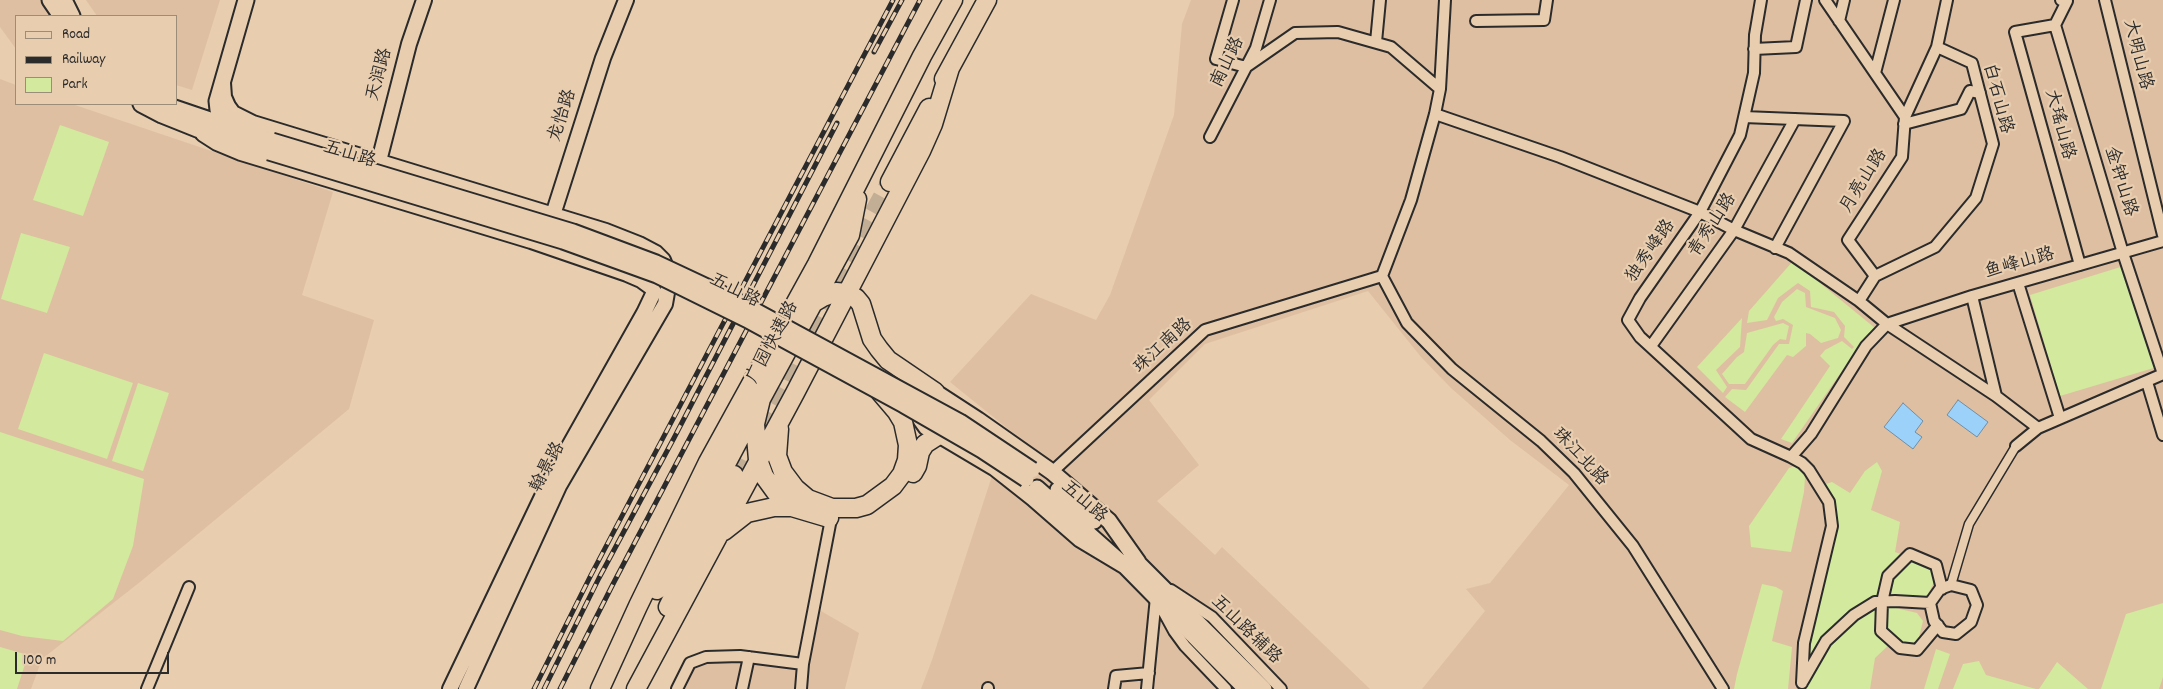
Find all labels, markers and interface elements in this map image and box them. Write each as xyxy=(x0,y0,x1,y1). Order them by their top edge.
legend xyxy=(15,15,178,105)
street label: 大明山路 xyxy=(2117,17,2155,93)
text: Road xyxy=(62,24,90,46)
street label: 南山路 xyxy=(1207,34,1251,92)
street label: 天润路 xyxy=(364,46,398,104)
text: Railway xyxy=(62,49,105,71)
street label: 白石山路 xyxy=(1976,61,2016,137)
text: Park xyxy=(62,74,88,96)
street label: 龙怡路 xyxy=(545,87,583,145)
street label: 大瑶山路 xyxy=(2038,87,2078,163)
street label: 五山路 xyxy=(320,138,378,174)
street label: 金钟山路 xyxy=(2098,144,2140,220)
street label: 月亮山路 xyxy=(1837,146,1893,218)
street label: 青秀山路 xyxy=(1685,190,1743,262)
street label: 独秀峰路 xyxy=(1623,216,1681,288)
street label: 鱼峰山路 xyxy=(1982,245,2058,285)
street label: 五山路 xyxy=(705,270,763,314)
street label: 广园快速路 xyxy=(743,298,805,388)
street label: 珠江南路 xyxy=(1130,315,1198,379)
street label: 珠江北路 xyxy=(1547,424,1611,492)
street label: 翰景路 xyxy=(527,439,571,497)
street label: 五山路 xyxy=(1056,477,1110,529)
street label: 五山路辅路 xyxy=(1205,592,1285,670)
scale bar xyxy=(18,642,171,674)
text: 100 m xyxy=(23,650,56,672)

